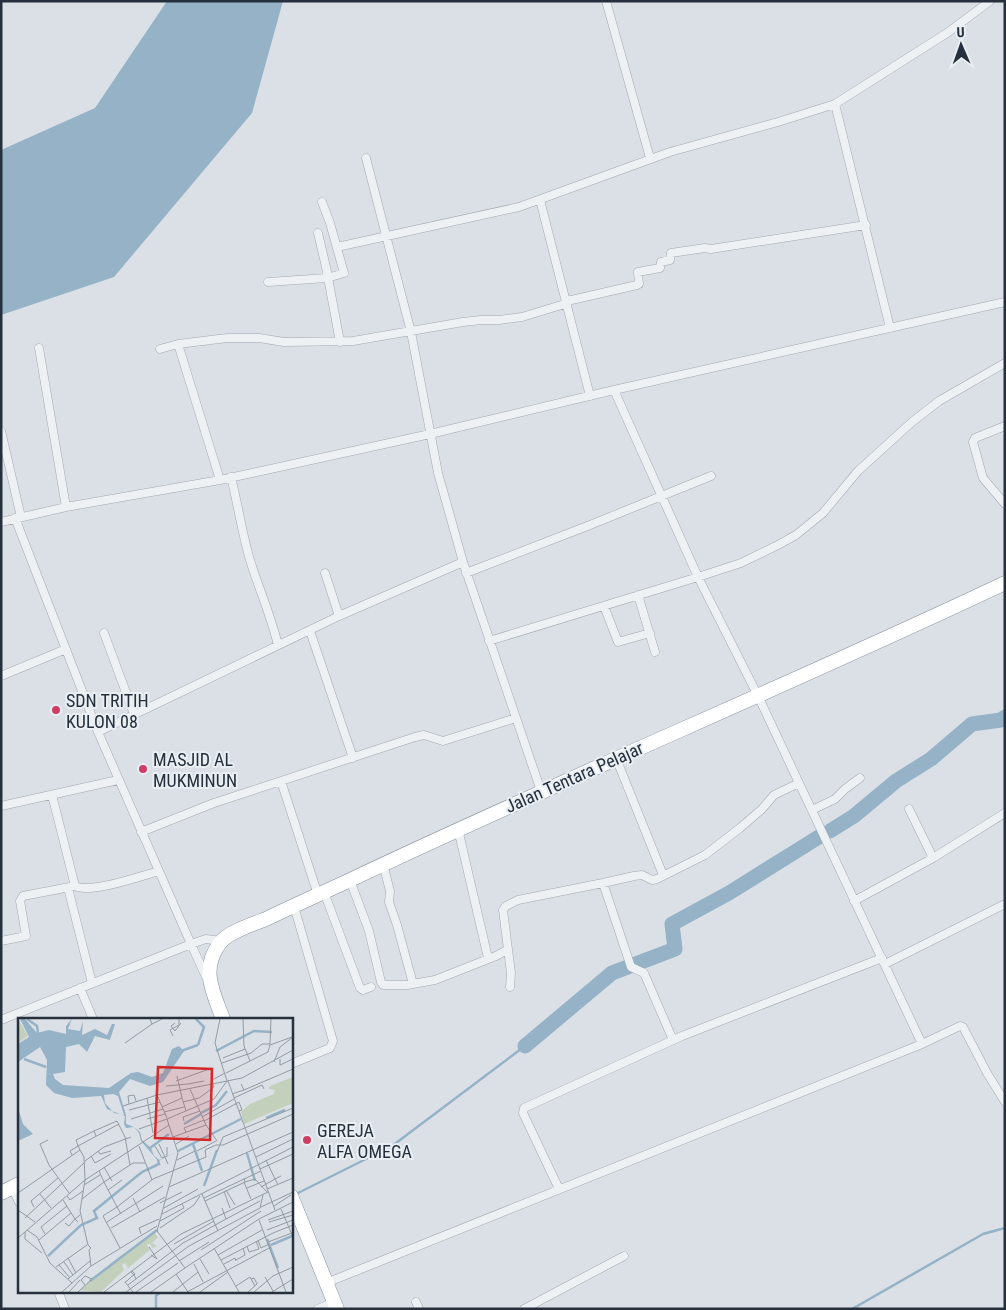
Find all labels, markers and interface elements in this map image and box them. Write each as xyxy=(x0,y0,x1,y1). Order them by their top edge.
north arrow xyxy=(936,20,986,70)
text: U xyxy=(956,24,965,40)
place label: SDN TRITIH KULON 08 xyxy=(66,690,149,732)
marker: SDN TRITIH KULON 08 xyxy=(50,704,62,716)
street label: Jalan Tentara Pelajar xyxy=(502,737,647,817)
place label: MASJID AL MUKMINUN xyxy=(153,749,237,791)
marker: MASJID AL MUKMINUN xyxy=(137,763,149,775)
inset map xyxy=(18,1018,292,1292)
place label: GEREJA ALFA OMEGA xyxy=(317,1120,413,1162)
marker: GEREJA ALFA OMEGA xyxy=(301,1134,313,1146)

